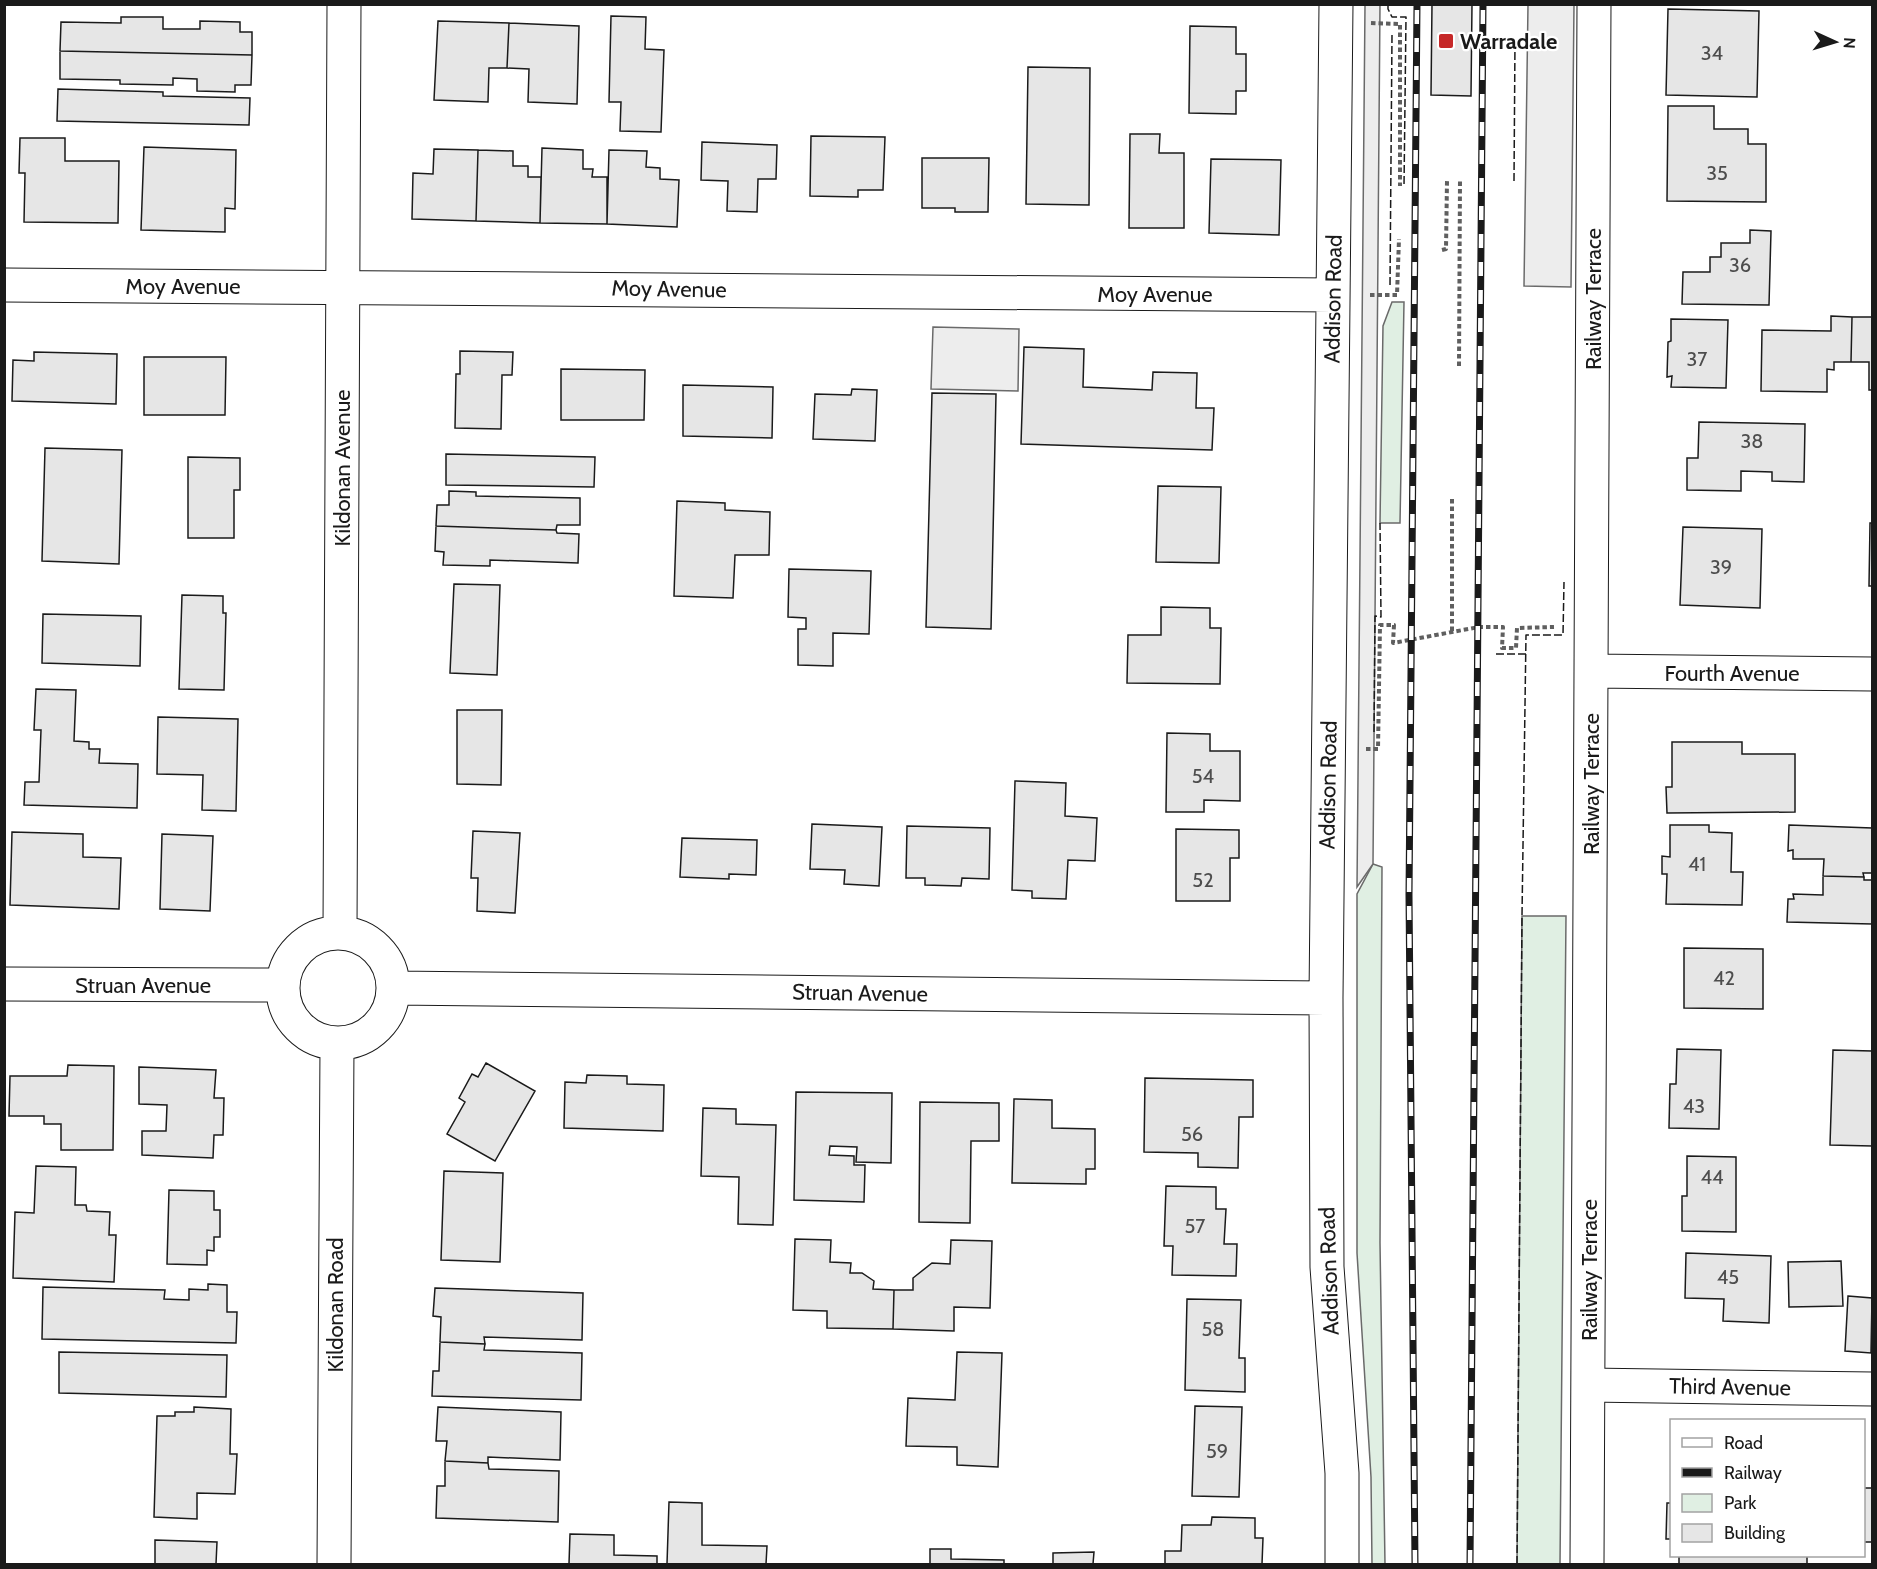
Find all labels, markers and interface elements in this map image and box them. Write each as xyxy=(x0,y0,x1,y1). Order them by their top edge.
north arrow xyxy=(1805,12,1865,72)
place label: Warradale xyxy=(1460,28,1557,55)
marker: Warradale xyxy=(1437,32,1455,50)
text: N xyxy=(1840,37,1859,49)
house number: 34 xyxy=(1701,41,1724,65)
house number: 35 xyxy=(1706,161,1728,185)
street label: Railway Terrace xyxy=(1580,228,1607,370)
street label: Addison Road xyxy=(1318,234,1348,364)
house number: 36 xyxy=(1729,253,1751,277)
street label: Moy Avenue xyxy=(125,273,241,300)
street label: Moy Avenue xyxy=(611,274,727,304)
street label: Moy Avenue xyxy=(1097,281,1213,308)
house number: 37 xyxy=(1687,347,1707,371)
street label: Kildonan Avenue xyxy=(329,390,356,546)
house number: 38 xyxy=(1741,429,1763,453)
house number: 39 xyxy=(1710,555,1732,579)
street label: Fourth Avenue xyxy=(1664,660,1800,687)
street label: Railway Terrace xyxy=(1578,713,1605,855)
street label: Addison Road xyxy=(1313,720,1343,850)
house number: 54 xyxy=(1192,764,1215,788)
house number: 41 xyxy=(1688,852,1706,876)
house number: 52 xyxy=(1192,868,1214,892)
house number: 42 xyxy=(1713,966,1735,990)
street label: Struan Avenue xyxy=(75,972,211,999)
street label: Struan Avenue xyxy=(792,978,928,1008)
house number: 43 xyxy=(1683,1094,1705,1118)
house number: 56 xyxy=(1181,1122,1203,1146)
house number: 44 xyxy=(1700,1165,1724,1189)
street label: Railway Terrace xyxy=(1576,1199,1603,1341)
street label: Addison Road xyxy=(1313,1206,1345,1336)
house number: 57 xyxy=(1185,1214,1205,1238)
street label: Kildonan Road xyxy=(322,1238,349,1372)
house number: 45 xyxy=(1717,1265,1739,1289)
house number: 58 xyxy=(1202,1317,1224,1341)
street label: Third Avenue xyxy=(1669,1372,1791,1402)
legend xyxy=(1670,1419,1865,1557)
text: Road xyxy=(1724,1432,1763,1454)
house number: 59 xyxy=(1206,1439,1228,1463)
text: Railway xyxy=(1724,1462,1782,1484)
text: Park xyxy=(1724,1492,1757,1514)
text: Building xyxy=(1724,1522,1786,1544)

